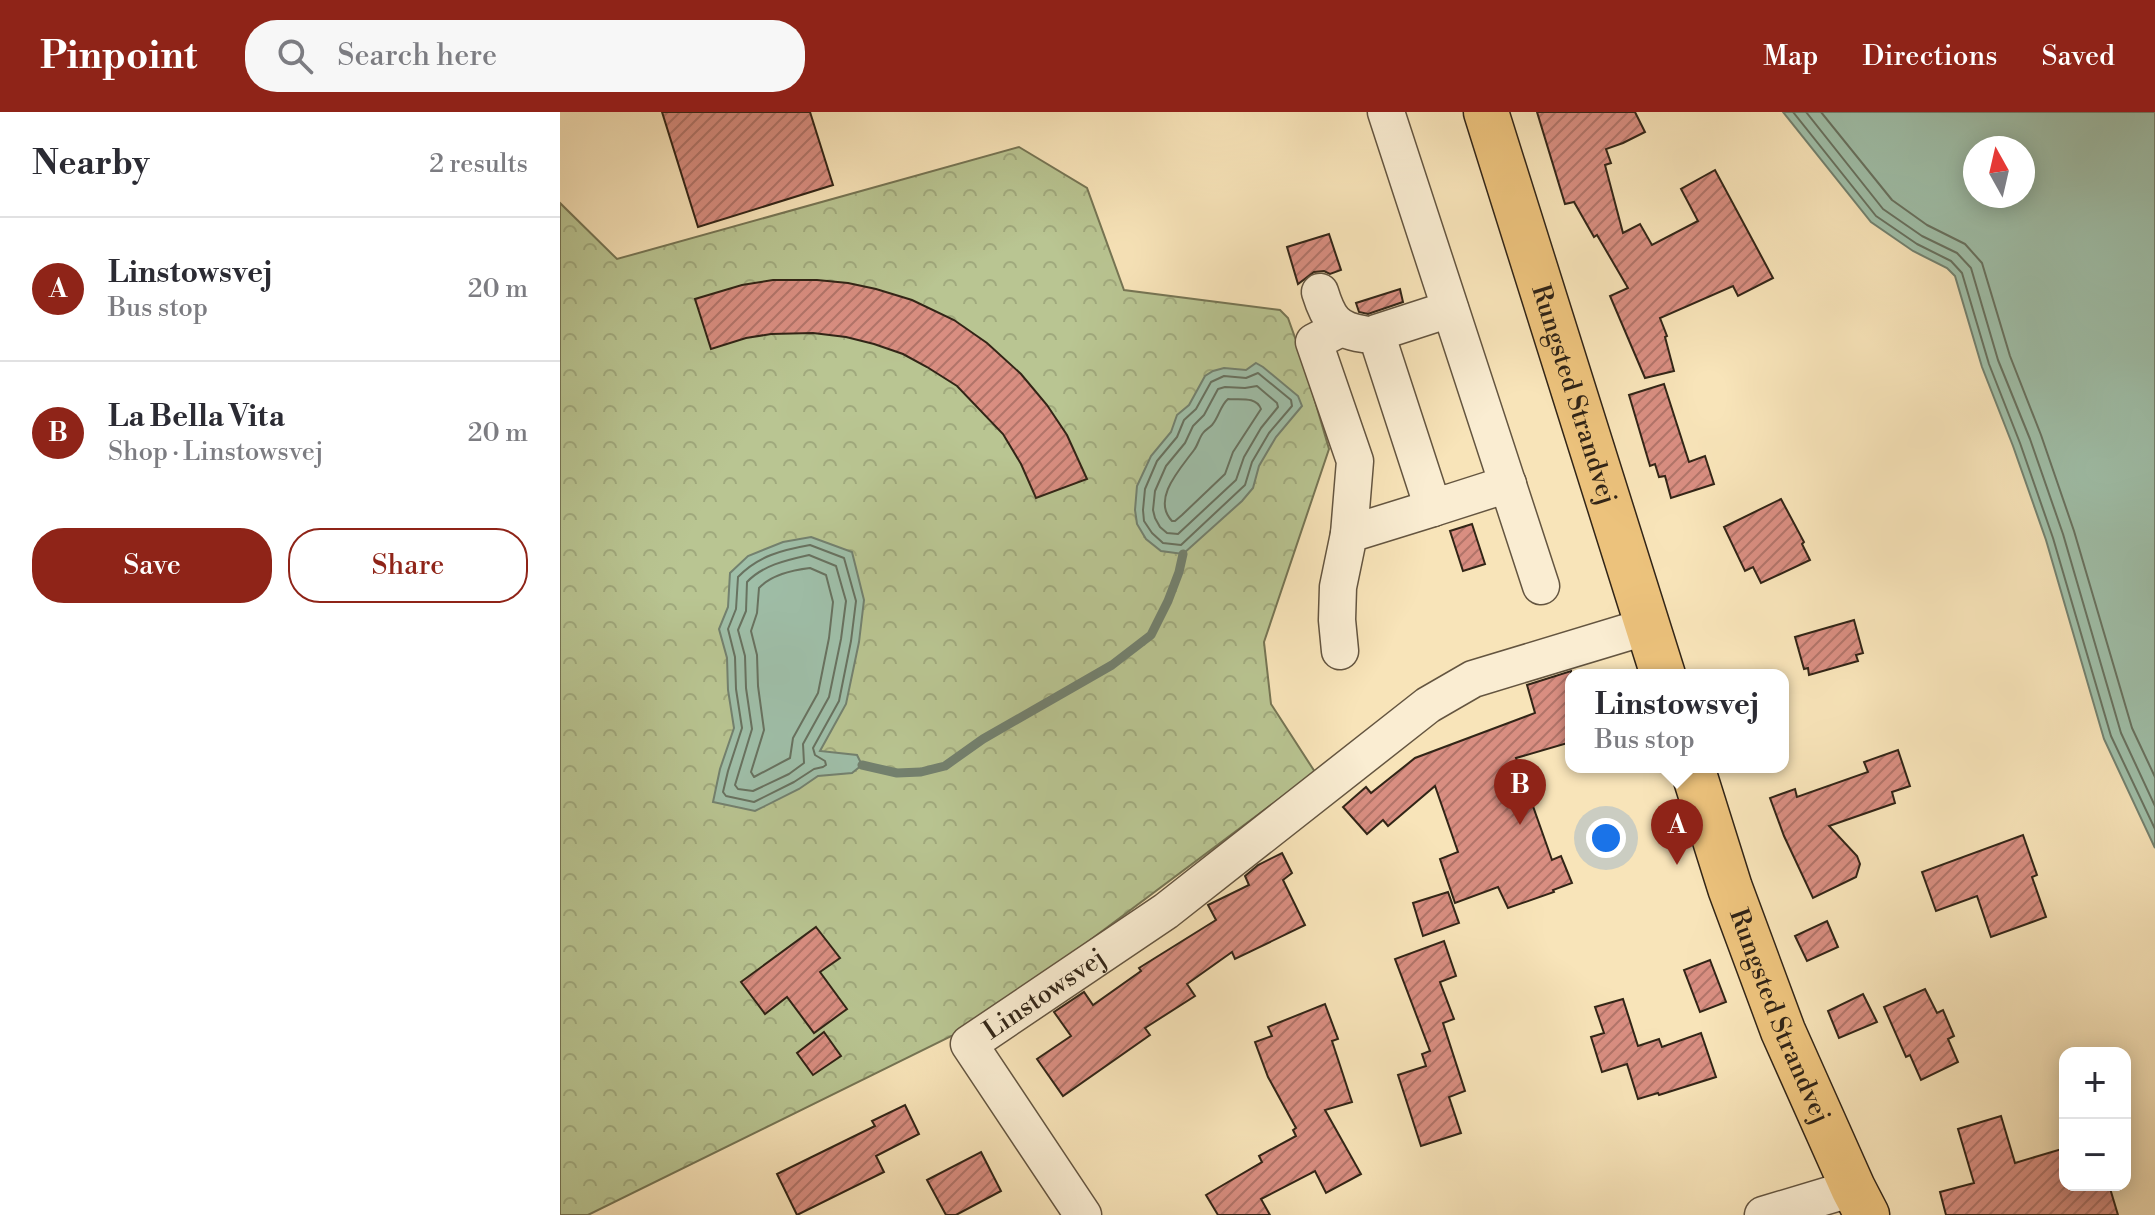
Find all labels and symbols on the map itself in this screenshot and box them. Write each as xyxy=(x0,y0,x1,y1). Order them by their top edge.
north arrow xyxy=(1963,136,2035,208)
street label: Rungsted Strandvej xyxy=(1524,281,1623,509)
pin: B xyxy=(1494,759,1546,825)
pin: A xyxy=(1651,799,1703,865)
your location xyxy=(1586,818,1626,858)
street label: Rungsted Strandvej xyxy=(1722,904,1837,1128)
street label: Linstowsvej xyxy=(977,942,1112,1047)

